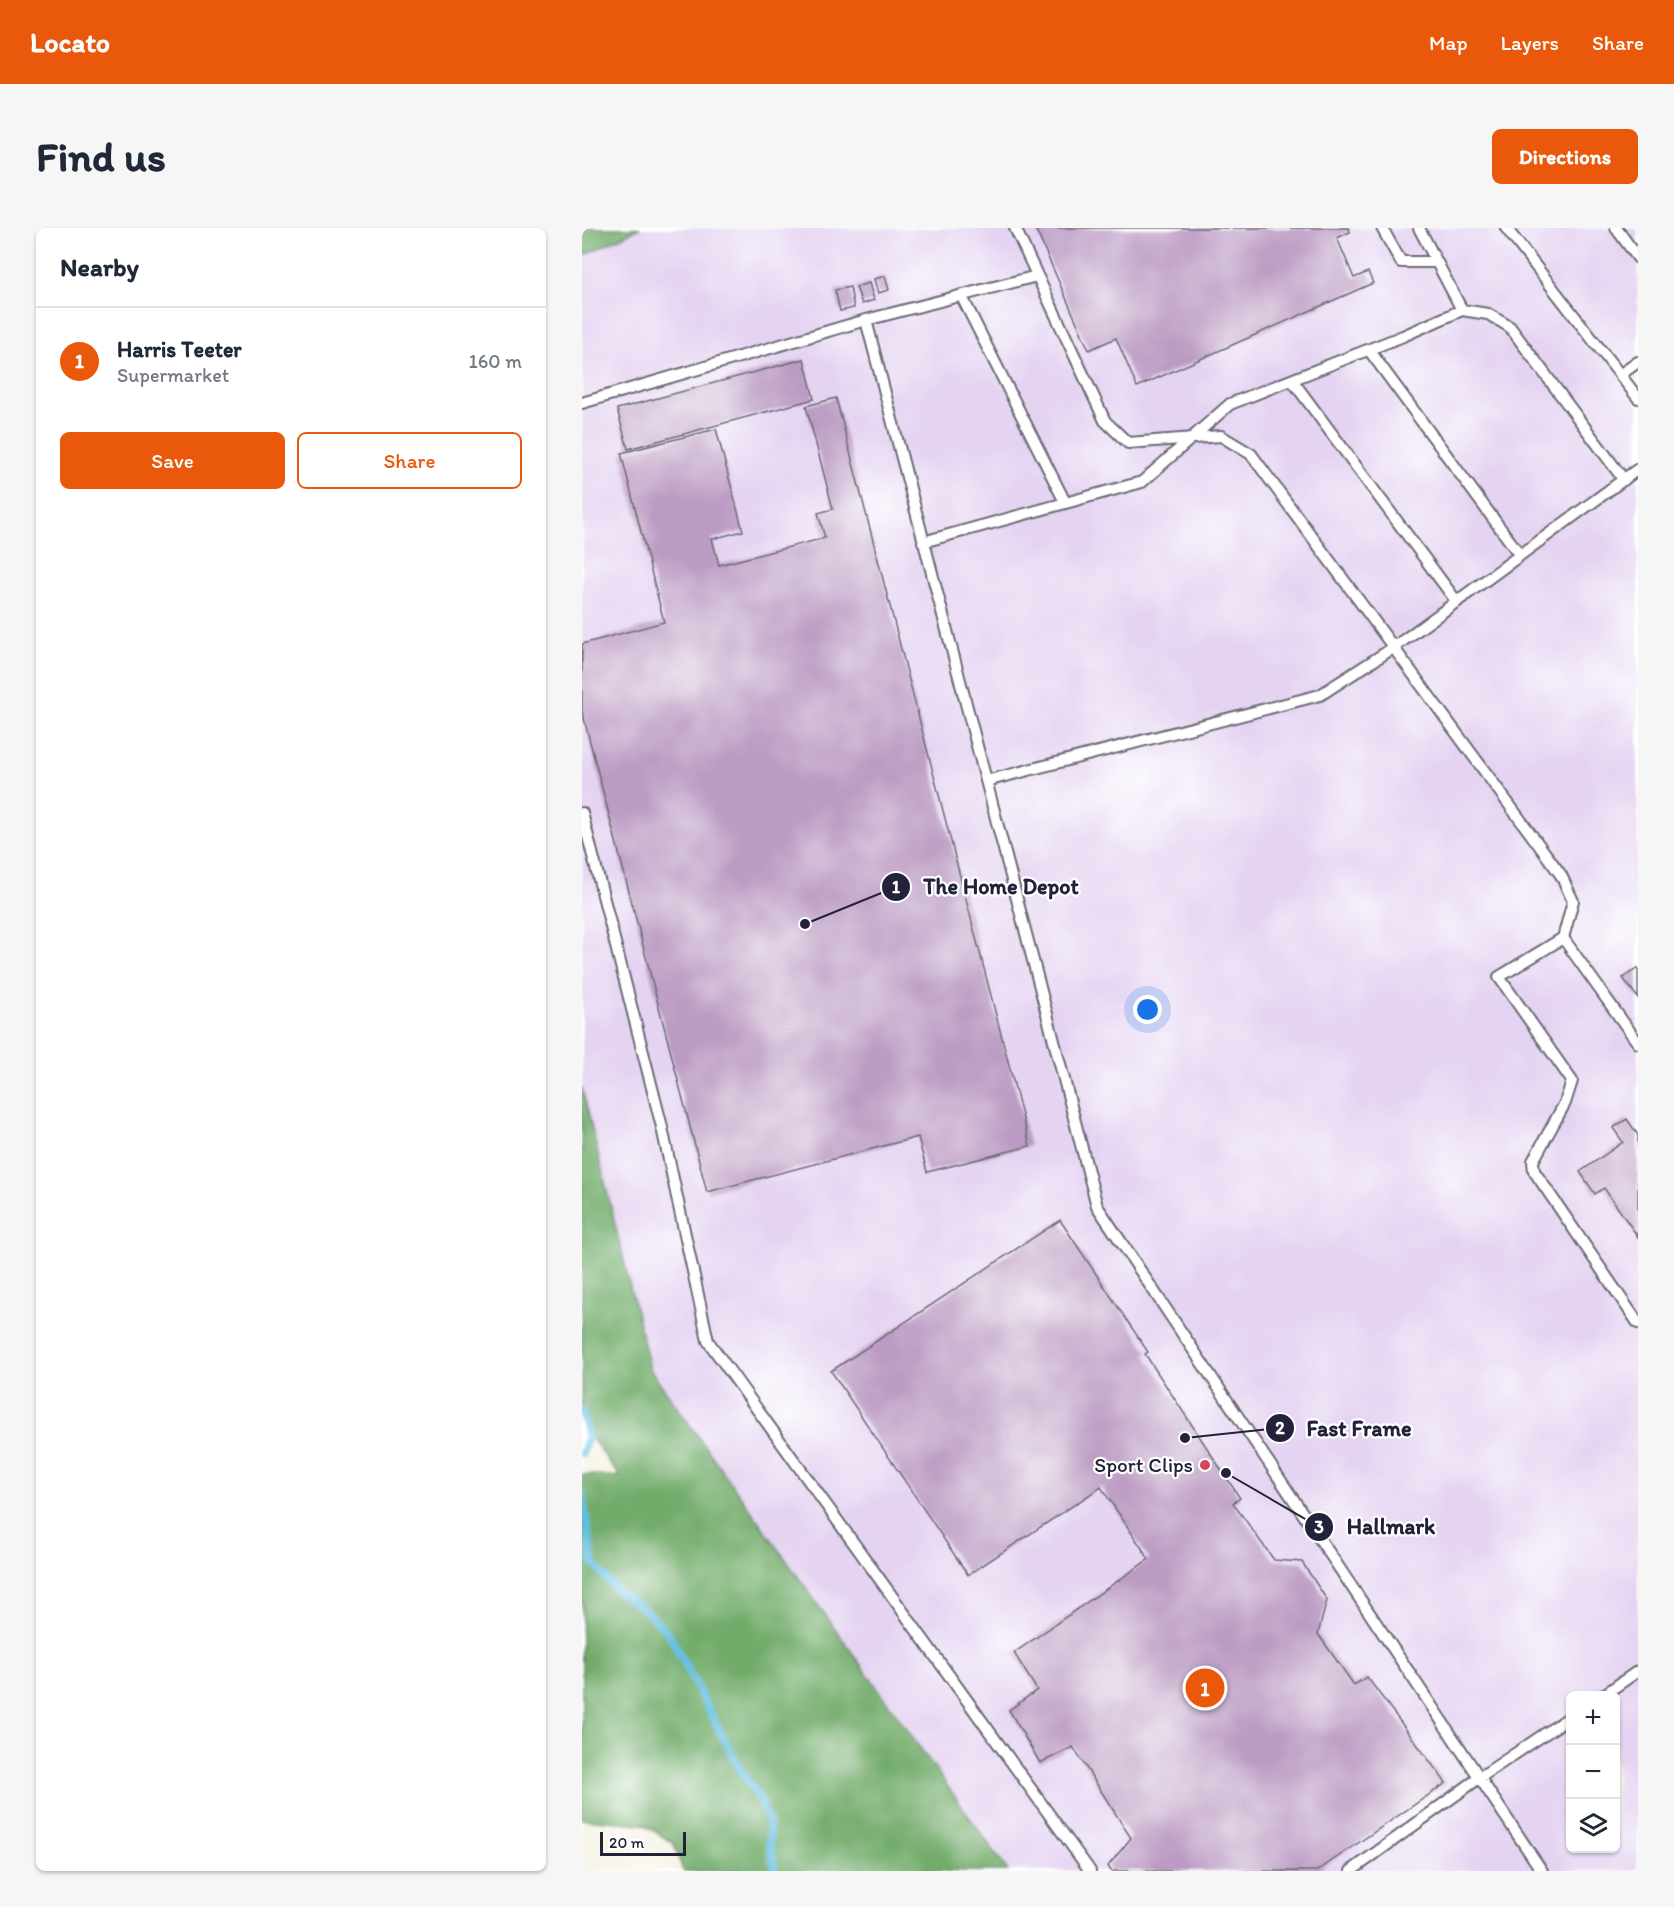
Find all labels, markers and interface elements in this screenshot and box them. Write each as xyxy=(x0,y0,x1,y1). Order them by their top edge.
text: Locato xyxy=(30,25,110,59)
text: Map xyxy=(1429,30,1468,55)
text: Layers xyxy=(1501,30,1559,55)
text: Share xyxy=(1592,30,1644,55)
button: Directions xyxy=(1492,129,1638,184)
text: Find us xyxy=(36,131,166,182)
text: Nearby xyxy=(60,251,139,283)
text: Harris Teeter xyxy=(117,336,242,363)
text: 1 xyxy=(75,349,84,373)
text: 160 m xyxy=(469,349,522,373)
text: Supermarket xyxy=(117,363,229,387)
button: Save xyxy=(60,432,285,489)
button: Share xyxy=(297,432,522,489)
callout: The Home Depot xyxy=(881,867,1091,907)
text: The Home Depot xyxy=(922,873,1079,900)
text: 1 xyxy=(892,876,901,898)
your location xyxy=(1133,995,1162,1024)
callout: Fast Frame xyxy=(1265,1408,1423,1448)
text: Fast Frame xyxy=(1306,1415,1412,1442)
text: 2 xyxy=(1275,1417,1285,1439)
place label: Sport Clips xyxy=(1094,1452,1193,1477)
marker: Sport Clips xyxy=(1198,1458,1212,1472)
callout: Hallmark xyxy=(1304,1507,1447,1547)
text: Hallmark xyxy=(1347,1513,1436,1540)
text: 3 xyxy=(1314,1516,1324,1538)
pin: 1 xyxy=(1186,1666,1224,1710)
map controls xyxy=(1566,1691,1620,1853)
button: + xyxy=(1566,1691,1620,1745)
button: − xyxy=(1566,1745,1620,1799)
button: layers xyxy=(1566,1799,1620,1853)
scale bar xyxy=(600,1829,686,1856)
text: 20 m xyxy=(609,1833,644,1852)

